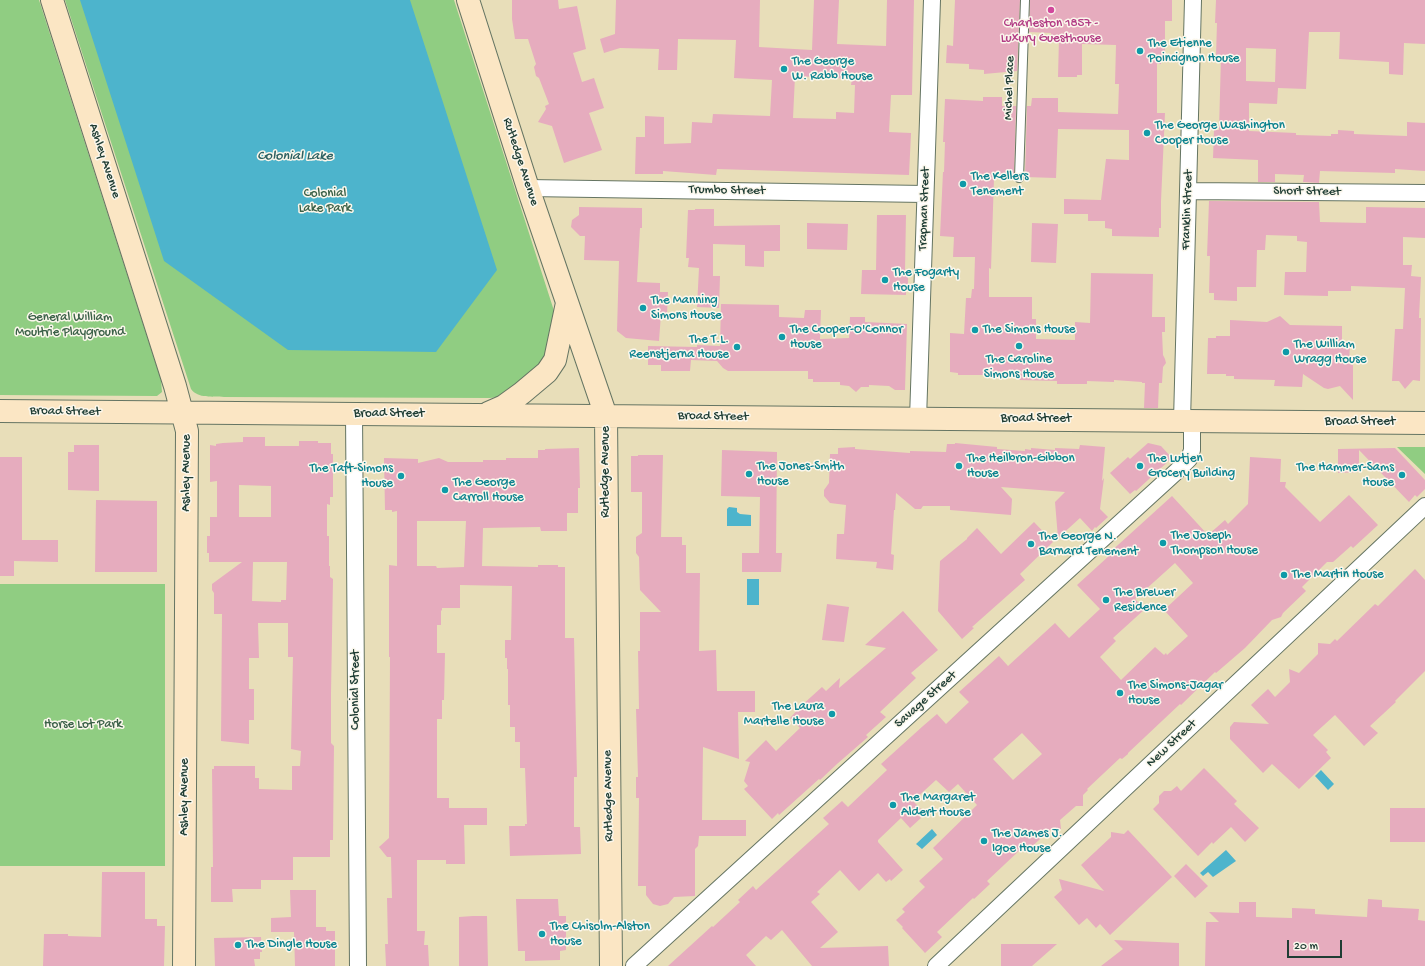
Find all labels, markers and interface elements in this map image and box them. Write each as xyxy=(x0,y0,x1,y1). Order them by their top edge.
marker: Charleston 1857 - Luxury Guesthouse xyxy=(1046,5,1056,15)
place label: Charleston 1857 - Luxury Guesthouse xyxy=(1001,16,1101,47)
place label: The Etienne Poincignon House xyxy=(1148,36,1239,67)
marker: The Etienne Poincignon House xyxy=(1135,46,1145,56)
place label: The George W. Rabb House xyxy=(792,54,873,85)
street label: Michel Place xyxy=(1001,56,1019,120)
marker: The George W. Rabb House xyxy=(779,64,789,74)
street label: Rutledge Avenue xyxy=(498,116,542,208)
place label: The George Washington Cooper House xyxy=(1155,118,1285,149)
street label: Ashley Avenue xyxy=(85,122,123,200)
marker: The George Washington Cooper House xyxy=(1142,128,1152,138)
water label: Colonial Lake xyxy=(257,149,333,165)
street label: Trapman Street xyxy=(916,167,934,251)
place label: The Kellers Tenement xyxy=(971,169,1028,200)
street label: Franklin Street xyxy=(1179,170,1197,250)
marker: The Kellers Tenement xyxy=(958,179,968,189)
street label: Trumbo Street xyxy=(689,183,765,199)
street label: Short Street xyxy=(1273,184,1341,200)
park label: Colonial Lake Park xyxy=(299,186,351,217)
place label: The Fogarty House xyxy=(893,265,959,296)
marker: The Fogarty House xyxy=(880,275,890,285)
place label: The Manning Simons House xyxy=(651,293,722,324)
marker: The Manning Simons House xyxy=(638,303,648,313)
park label: General William Moultrie Playground xyxy=(15,310,125,341)
place label: The Cooper-O'Connor House xyxy=(790,322,903,353)
place label: The Simons House xyxy=(983,322,1075,338)
marker: The Simons House xyxy=(970,325,980,335)
place label: The T.L. Reenstjerna House xyxy=(629,332,729,363)
marker: The Cooper-O'Connor House xyxy=(777,332,787,342)
place label: The William Wragg House xyxy=(1294,337,1367,368)
marker: The Caroline Simons House xyxy=(1014,341,1024,351)
marker: The T.L. Reenstjerna House xyxy=(732,342,742,352)
marker: The William Wragg House xyxy=(1281,347,1291,357)
place label: The Caroline Simons House xyxy=(984,352,1054,383)
street label: Broad Street xyxy=(30,404,100,420)
street label: Broad Street xyxy=(354,406,424,422)
street label: Broad Street xyxy=(678,409,748,425)
street label: Broad Street xyxy=(1001,411,1071,427)
street label: Broad Street xyxy=(1325,414,1395,430)
street label: Rutledge Avenue xyxy=(598,426,614,518)
street label: Ashley Avenue xyxy=(179,434,195,512)
place label: The Heilbron-Gibbon House xyxy=(967,451,1075,482)
place label: The Lutjen Grocery Building xyxy=(1148,451,1235,482)
place label: The Jones-Smith House xyxy=(757,459,845,490)
place label: The Hammer-Sams House xyxy=(1296,460,1394,491)
place label: The Taft-Simons House xyxy=(310,461,393,492)
marker: The Heilbron-Gibbon House xyxy=(954,461,964,471)
marker: The Lutjen Grocery Building xyxy=(1135,461,1145,471)
marker: The Jones-Smith House xyxy=(744,469,754,479)
marker: The Hammer-Sams House xyxy=(1397,470,1407,480)
marker: The Taft-Simons House xyxy=(396,471,406,481)
place label: The George Carroll House xyxy=(453,475,524,506)
marker: The George Carroll House xyxy=(440,485,450,495)
place label: The Joseph Thompson House xyxy=(1171,528,1258,559)
place label: The George N. Barnard Tenement xyxy=(1039,529,1138,560)
marker: The Joseph Thompson House xyxy=(1158,538,1168,548)
marker: The George N. Barnard Tenement xyxy=(1026,539,1036,549)
place label: The Martin House xyxy=(1292,567,1384,583)
marker: The Martin House xyxy=(1279,570,1289,580)
place label: The Brewer Residence xyxy=(1114,585,1175,616)
marker: The Brewer Residence xyxy=(1101,595,1111,605)
street label: Colonial Street xyxy=(348,650,364,730)
street label: Savage Street xyxy=(892,668,960,732)
place label: The Simons-Jagar House xyxy=(1128,678,1223,709)
marker: The Simons-Jagar House xyxy=(1115,688,1125,698)
place label: The Laura Martelle House xyxy=(744,699,824,730)
marker: The Laura Martelle House xyxy=(827,709,837,719)
park label: Horse Lot Park xyxy=(44,717,122,733)
street label: New Street xyxy=(1144,717,1200,771)
street label: Rutledge Avenue xyxy=(600,750,618,842)
street label: Ashley Avenue xyxy=(177,758,193,836)
place label: The Margaret Aldert House xyxy=(901,790,975,821)
marker: The Margaret Aldert House xyxy=(888,800,898,810)
place label: The James J. Igoe House xyxy=(992,826,1063,857)
marker: The James J. Igoe House xyxy=(979,836,989,846)
place label: The Chisolm-Alston House xyxy=(550,919,650,950)
marker: The Chisolm-Alston House xyxy=(537,929,547,939)
scale bar xyxy=(1289,932,1344,958)
place label: The Dingle House xyxy=(246,937,337,953)
marker: The Dingle House xyxy=(233,940,243,950)
text: 20 m xyxy=(1294,940,1318,954)

